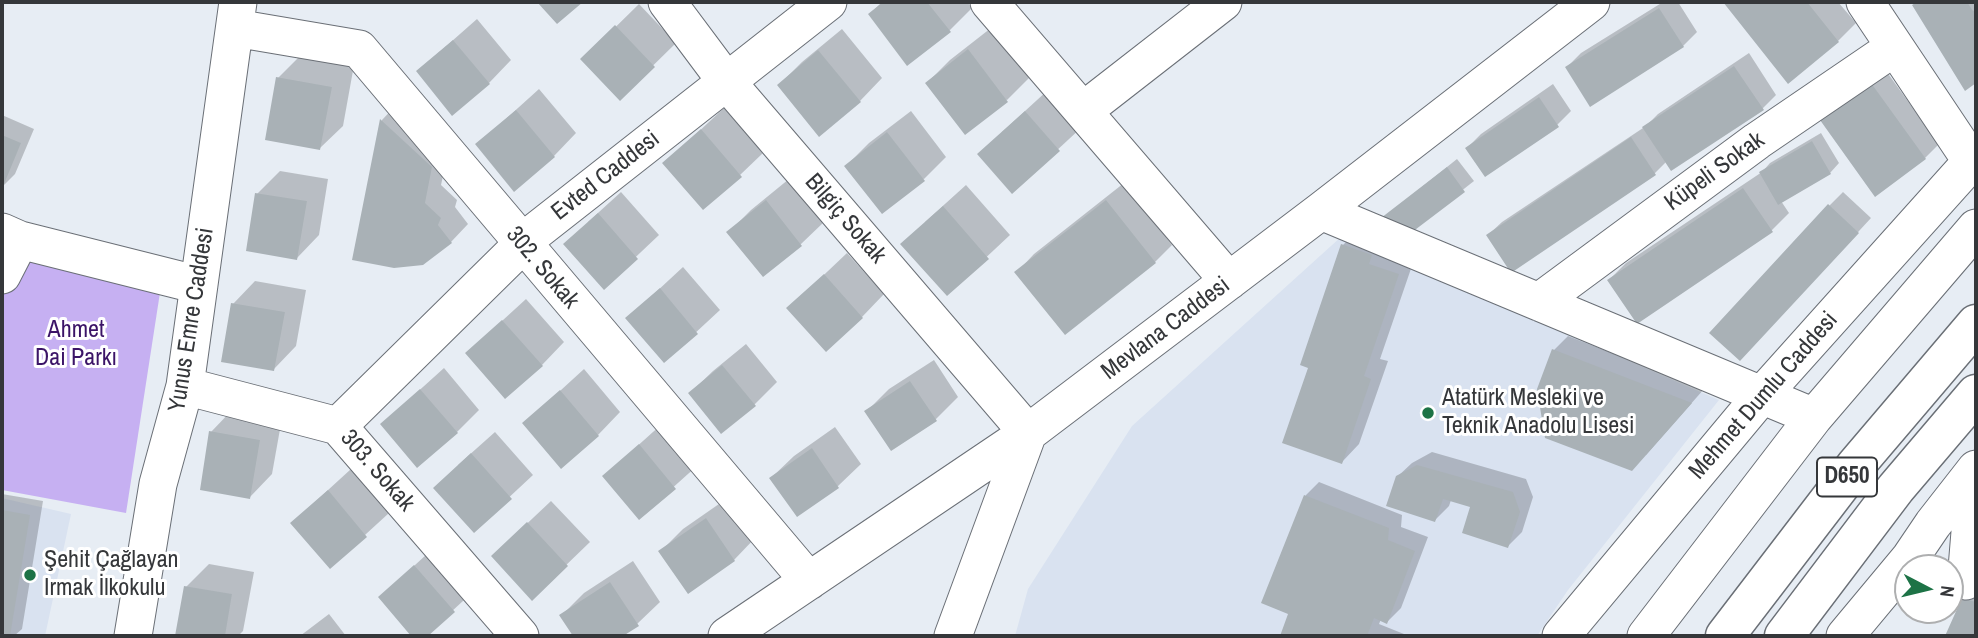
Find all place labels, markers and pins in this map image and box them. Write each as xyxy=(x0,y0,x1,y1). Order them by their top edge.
place label: Atatürk Mesleki ve Teknik Anadolu Lisesi xyxy=(1442,385,1635,441)
marker: Atatürk Mesleki ve Teknik Anadolu Lisesi xyxy=(1420,405,1436,421)
place label: Şehit Çağlayan Irmak İlkokulu xyxy=(44,547,179,603)
marker: Şehit Çağlayan Irmak İlkokulu xyxy=(22,567,38,583)

